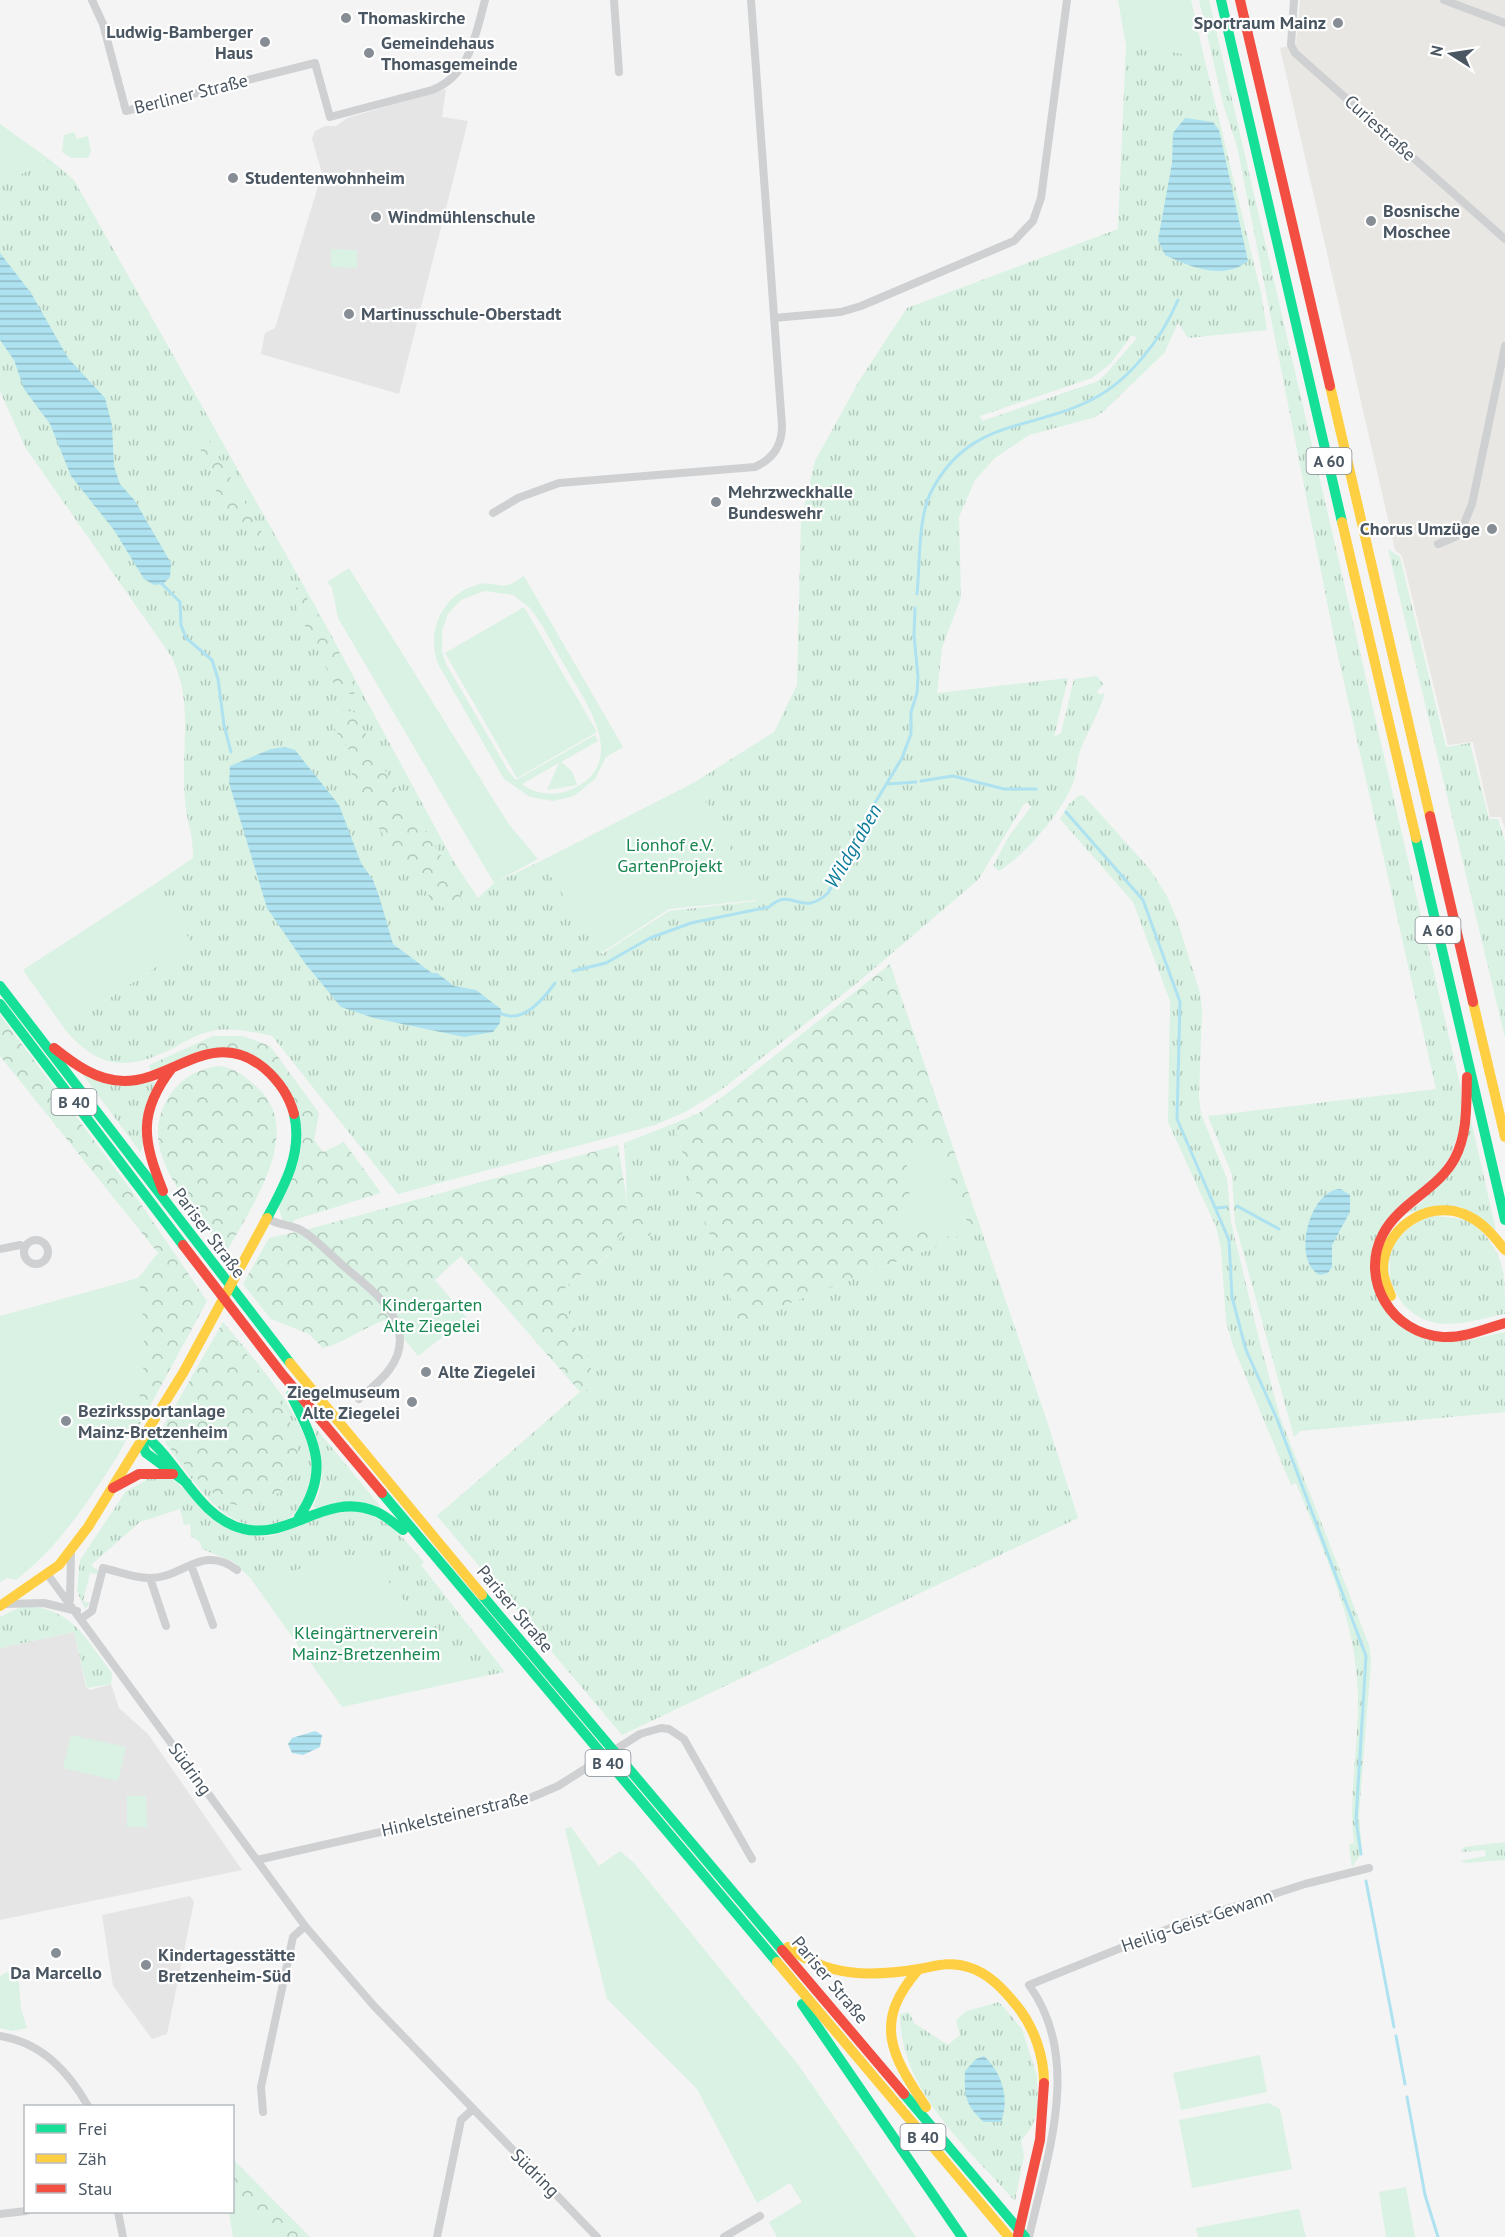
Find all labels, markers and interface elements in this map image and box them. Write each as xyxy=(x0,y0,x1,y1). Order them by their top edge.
place label: Thomaskirche xyxy=(358,6,465,29)
marker: Thomaskirche xyxy=(339,11,353,25)
place label: Sportraum Mainz xyxy=(1194,11,1326,34)
marker: Sportraum Mainz xyxy=(1331,16,1345,30)
place label: Ludwig-Bamberger Haus xyxy=(106,20,254,64)
north arrow xyxy=(1421,24,1481,84)
place label: Gemeindehaus Thomasgemeinde xyxy=(381,31,518,75)
marker: Ludwig-Bamberger Haus xyxy=(258,35,272,49)
text: N xyxy=(1425,44,1447,58)
marker: Gemeindehaus Thomasgemeinde xyxy=(362,46,376,60)
street label: Berliner Straße xyxy=(132,68,250,119)
street label: Curiestraße xyxy=(1340,90,1421,166)
place label: Studentenwohnheim xyxy=(245,166,405,189)
marker: Studentenwohnheim xyxy=(226,171,240,185)
place label: Bosnische Moschee xyxy=(1383,199,1460,243)
place label: Windmühlenschule xyxy=(388,205,535,228)
marker: Windmühlenschule xyxy=(369,210,383,224)
marker: Bosnische Moschee xyxy=(1364,214,1378,228)
place label: Martinusschule-Oberstadt xyxy=(361,302,562,325)
marker: Martinusschule-Oberstadt xyxy=(342,307,356,321)
road number: A 60 xyxy=(1306,448,1352,474)
place label: Mehrzweckhalle Bundeswehr xyxy=(728,480,853,524)
marker: Mehrzweckhalle Bundeswehr xyxy=(709,495,723,509)
place label: Chorus Umzüge xyxy=(1360,517,1480,540)
marker: Chorus Umzüge xyxy=(1485,522,1499,536)
water label: Wildgraben xyxy=(818,799,888,893)
park label: Lionhof e.V. GartenProjekt xyxy=(617,833,723,877)
road number: A 60 xyxy=(1416,917,1460,943)
road number: B 40 xyxy=(52,1089,97,1115)
street label: Pariser Straße xyxy=(168,1183,251,1283)
park label: Kindergarten Alte Ziegelei xyxy=(382,1293,482,1337)
place label: Alte Ziegelei xyxy=(438,1360,536,1383)
marker: Alte Ziegelei xyxy=(419,1365,433,1379)
place label: Ziegelmuseum Alte Ziegelei xyxy=(287,1380,400,1424)
marker: Ziegelmuseum Alte Ziegelei xyxy=(405,1395,419,1409)
place label: Bezirkssportanlage Mainz-Bretzenheim xyxy=(78,1399,228,1443)
marker: Bezirkssportanlage Mainz-Bretzenheim xyxy=(59,1414,73,1428)
street label: Pariser Straße xyxy=(472,1560,559,1657)
park label: Kleingärtnerverein Mainz-Bretzenheim xyxy=(292,1621,440,1665)
street label: Südring xyxy=(164,1738,217,1799)
road number: B 40 xyxy=(586,1750,630,1776)
street label: Hinkelsteinerstraße xyxy=(379,1785,531,1842)
street label: Heilig-Geist-Gewann xyxy=(1118,1884,1276,1957)
street label: Pariser Straße xyxy=(787,1931,874,2028)
place label: Kindertagesstätte Bretzenheim-Süd xyxy=(158,1943,295,1987)
marker: Da Marcello xyxy=(49,1946,63,1960)
marker: Kindertagesstätte Bretzenheim-Süd xyxy=(139,1958,153,1972)
place label: Da Marcello xyxy=(10,1961,102,1984)
legend xyxy=(24,2105,234,2213)
text: Frei xyxy=(78,2117,107,2140)
road number: B 40 xyxy=(900,2124,946,2150)
street label: Südring xyxy=(506,2144,564,2202)
text: Zäh xyxy=(78,2147,107,2170)
text: Stau xyxy=(78,2177,112,2200)

